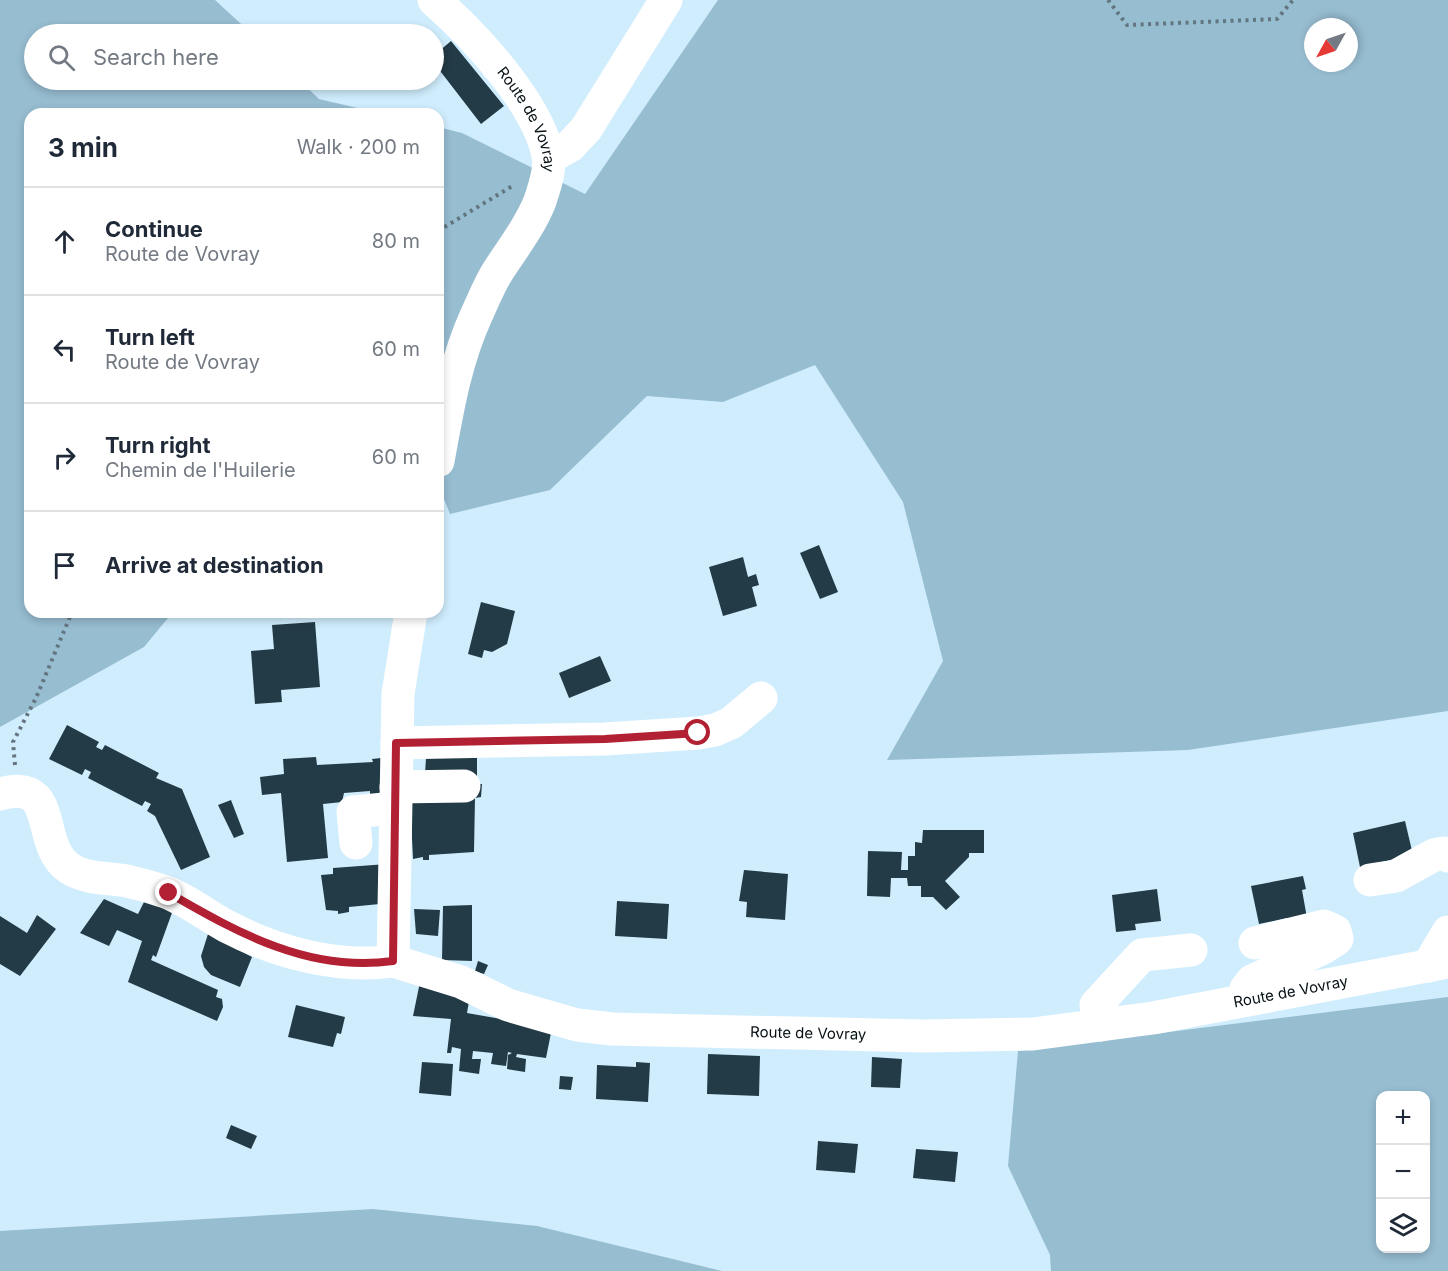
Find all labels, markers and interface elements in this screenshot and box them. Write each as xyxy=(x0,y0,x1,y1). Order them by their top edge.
north arrow xyxy=(1304,18,1358,72)
search box xyxy=(24,24,444,90)
icon: search xyxy=(45,41,78,74)
text: Search here xyxy=(93,44,219,70)
street label: Route de Vovray xyxy=(493,63,559,174)
text: 3 min xyxy=(48,132,118,163)
text: Walk · 200 m xyxy=(297,135,420,159)
text: Continue xyxy=(105,216,203,242)
icon: ahead xyxy=(48,225,81,258)
text: 80 m xyxy=(372,229,420,253)
text: Route de Vovray xyxy=(105,242,260,266)
text: Turn left xyxy=(105,324,195,350)
icon: left xyxy=(48,333,81,366)
text: 60 m xyxy=(372,337,420,361)
text: Route de Vovray xyxy=(105,350,260,374)
text: Turn right xyxy=(105,432,211,458)
icon: right xyxy=(48,441,81,474)
text: 60 m xyxy=(372,445,420,469)
text: Chemin de l'Huilerie xyxy=(105,458,296,482)
icon: arrive xyxy=(48,549,81,582)
text: Arrive at destination xyxy=(105,552,324,578)
route start xyxy=(684,719,710,745)
route end xyxy=(155,879,181,905)
street label: Route de Vovray xyxy=(1232,971,1350,1012)
street label: Route de Vovray xyxy=(750,1022,867,1044)
map controls xyxy=(1376,1091,1430,1253)
button: + xyxy=(1376,1091,1430,1145)
button: − xyxy=(1376,1145,1430,1199)
button: layers xyxy=(1376,1199,1430,1253)

